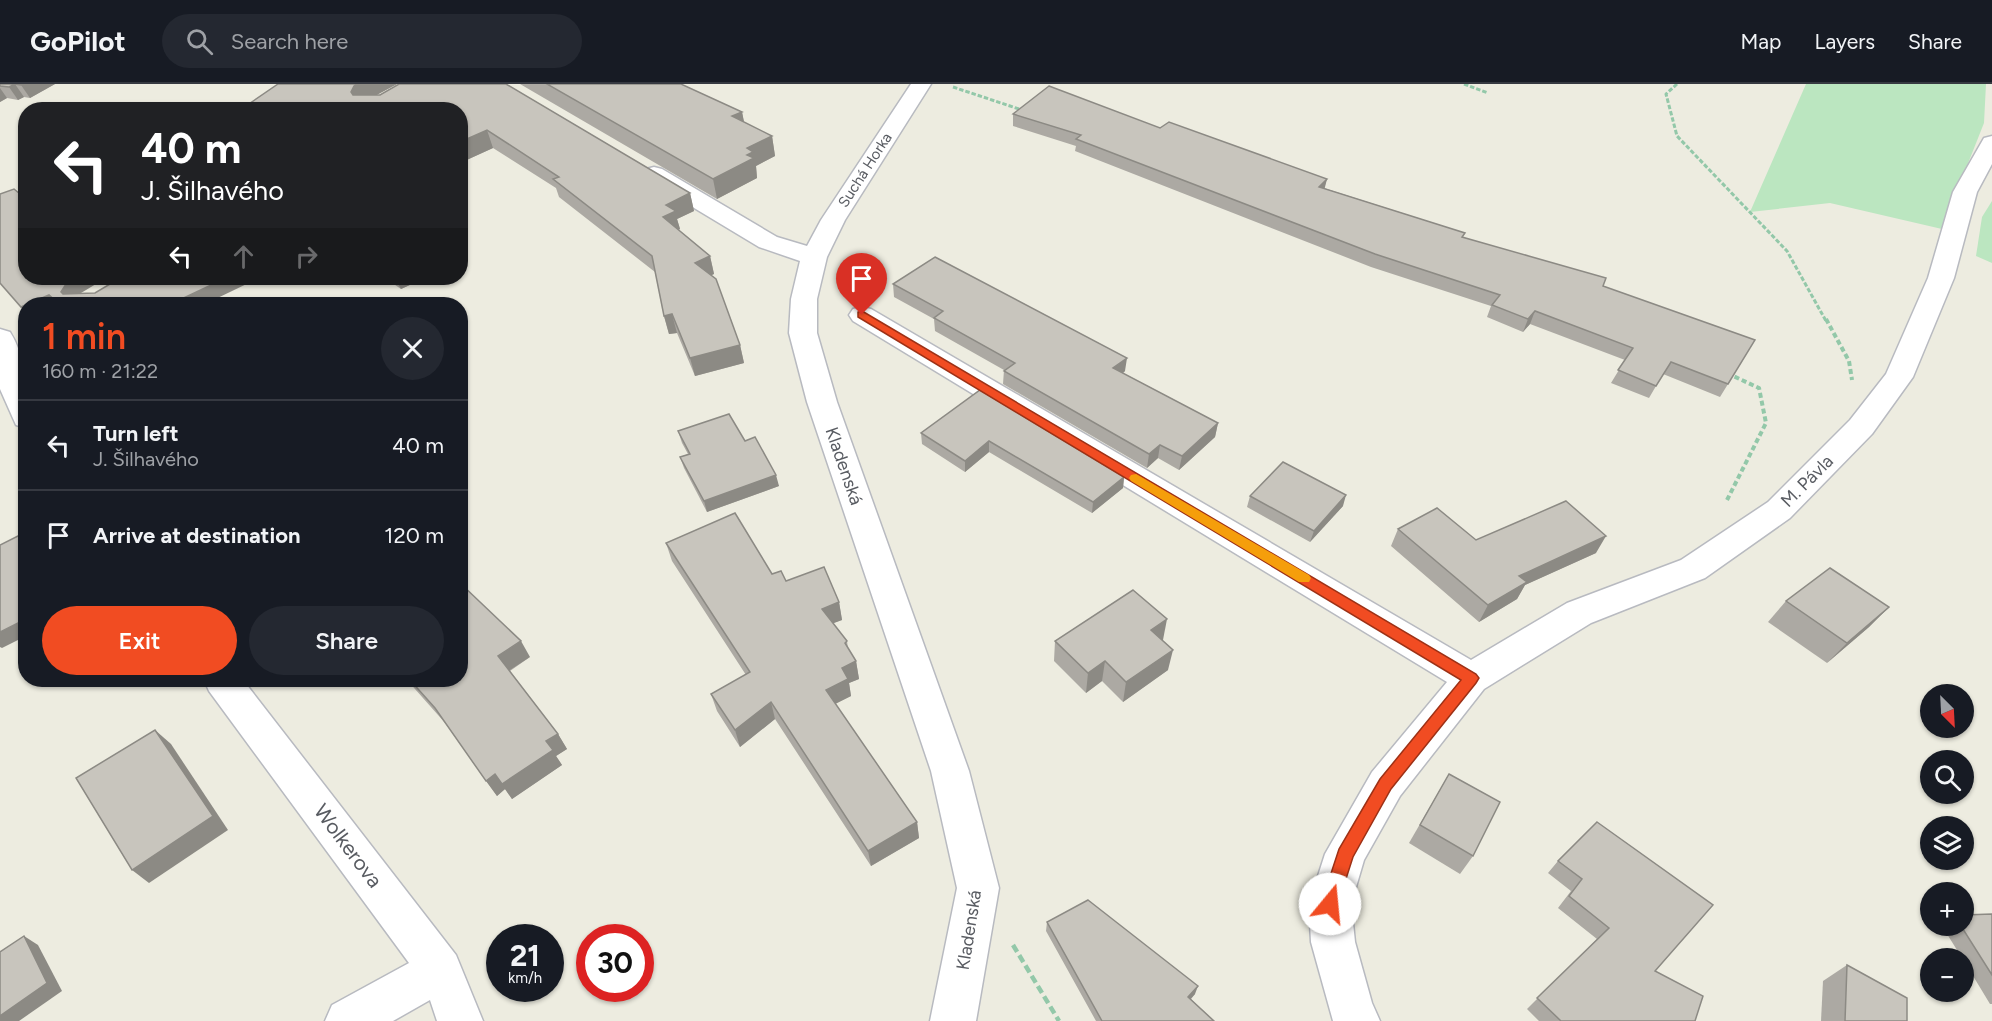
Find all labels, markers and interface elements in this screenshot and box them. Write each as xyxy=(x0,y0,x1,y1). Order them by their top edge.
search box xyxy=(162,14,582,68)
text: GoPilot xyxy=(30,24,126,58)
icon: search xyxy=(183,25,216,58)
text: Search here xyxy=(231,28,348,55)
text: Map xyxy=(1741,29,1781,54)
text: Layers xyxy=(1814,29,1875,54)
text: Share xyxy=(1908,29,1962,54)
text: 40 m xyxy=(141,123,241,174)
icon: left xyxy=(42,126,120,204)
street label: Suchá Horka xyxy=(834,129,896,211)
text: J. Šilhavého xyxy=(141,174,284,207)
icon: left xyxy=(164,240,197,273)
icon: ahead xyxy=(227,240,260,273)
icon: right xyxy=(290,240,323,273)
pin xyxy=(836,253,887,315)
icon: arrive xyxy=(845,262,878,295)
text: 1 min xyxy=(42,315,126,358)
button: close xyxy=(381,317,444,380)
text: 160 m · 21:22 xyxy=(42,359,158,383)
text: Turn left xyxy=(93,420,179,447)
street label: Kladenská xyxy=(820,424,868,508)
icon: left xyxy=(42,429,75,462)
text: 40 m xyxy=(392,432,444,459)
text: J. Šilhavého xyxy=(93,447,199,471)
street label: M. Pávla xyxy=(1776,450,1838,512)
icon: arrive xyxy=(42,519,75,552)
text: Arrive at destination xyxy=(93,522,301,549)
text: 120 m xyxy=(384,522,444,549)
button: Exit xyxy=(42,606,237,675)
button: Share xyxy=(249,606,444,675)
north arrow xyxy=(1920,684,1974,738)
map controls xyxy=(1920,684,1974,1002)
button: search xyxy=(1920,750,1974,804)
street label: Wolkerova xyxy=(309,799,388,892)
button: layers xyxy=(1920,816,1974,870)
position arrow xyxy=(1298,872,1362,936)
button: + xyxy=(1920,882,1974,936)
street label: Kladenská xyxy=(952,888,986,972)
speed limit sign: 30 xyxy=(576,924,654,1002)
text: 21 xyxy=(510,937,540,974)
button: − xyxy=(1920,948,1974,1002)
text: km/h xyxy=(508,969,542,987)

